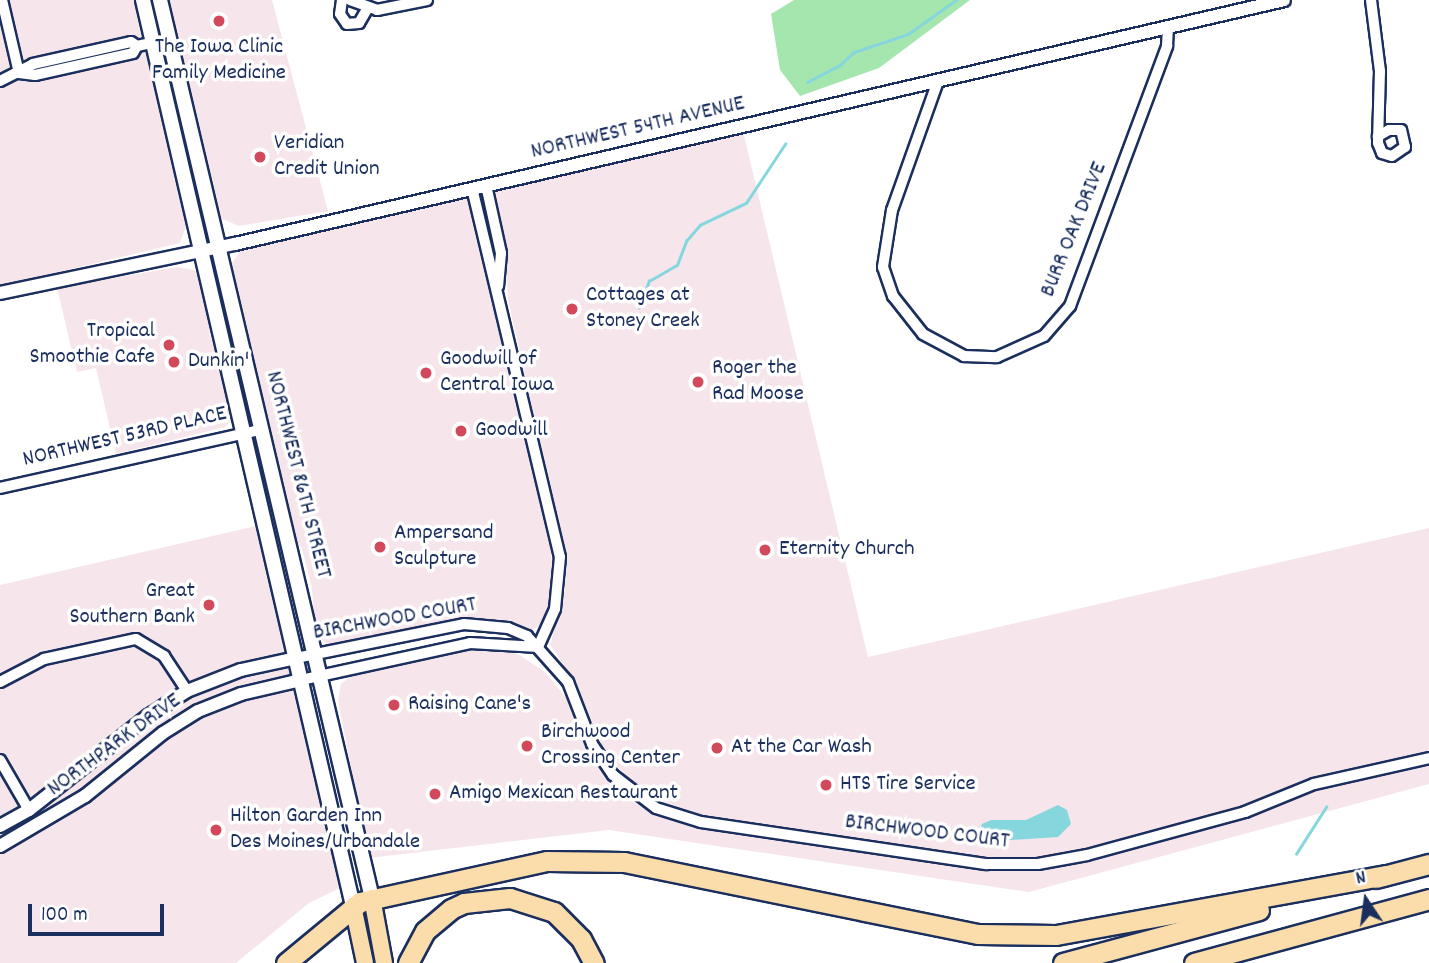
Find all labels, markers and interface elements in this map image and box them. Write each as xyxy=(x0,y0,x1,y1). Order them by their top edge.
marker: The Iowa Clinic Family Medicine xyxy=(209,11,229,31)
place label: The Iowa Clinic Family Medicine xyxy=(152,34,286,88)
street label: NORTHWEST 54TH AVENUE xyxy=(529,91,747,167)
place label: Veridian Credit Union xyxy=(274,130,380,184)
marker: Veridian Credit Union xyxy=(252,149,268,165)
street label: BURR OAK DRIVE xyxy=(1035,159,1115,301)
place label: Cottages at Stoney Creek xyxy=(586,282,700,336)
marker: Cottages at Stoney Creek xyxy=(564,301,580,317)
place label: Tropical Smoothie Cafe xyxy=(30,318,155,372)
marker: Tropical Smoothie Cafe xyxy=(161,337,177,353)
place label: Goodwill of Central Iowa xyxy=(440,346,554,400)
place label: Dunkin' xyxy=(188,348,249,376)
marker: Dunkin' xyxy=(166,354,182,370)
place label: Roger the Rad Moose xyxy=(712,355,804,409)
marker: Goodwill of Central Iowa xyxy=(418,365,434,381)
street label: NORTHWEST 86TH STREET xyxy=(258,369,336,581)
marker: Roger the Rad Moose xyxy=(690,374,706,390)
street label: NORTHWEST 53RD PLACE xyxy=(20,401,230,475)
place label: Goodwill xyxy=(475,417,548,445)
marker: Goodwill xyxy=(453,423,469,439)
place label: Ampersand Sculpture xyxy=(394,520,493,574)
place label: Eternity Church xyxy=(779,536,915,564)
marker: Ampersand Sculpture xyxy=(372,539,388,555)
marker: Eternity Church xyxy=(757,542,773,558)
place label: Great Southern Bank xyxy=(69,578,195,632)
street label: BIRCHWOOD COURT xyxy=(311,592,479,648)
marker: Great Southern Bank xyxy=(201,597,217,613)
street label: NORTHPARK DRIVE xyxy=(43,688,187,804)
place label: Raising Cane's xyxy=(408,691,531,719)
marker: Raising Cane's xyxy=(386,697,402,713)
place label: Birchwood Crossing Center xyxy=(541,719,680,773)
place label: At the Car Wash xyxy=(731,734,872,762)
marker: Birchwood Crossing Center xyxy=(519,738,535,754)
marker: At the Car Wash xyxy=(709,740,725,756)
place label: HTS Tire Service xyxy=(840,771,976,799)
marker: HTS Tire Service xyxy=(818,777,834,793)
place label: Amigo Mexican Restaurant xyxy=(449,780,678,808)
marker: Amigo Mexican Restaurant xyxy=(427,786,443,802)
place label: Hilton Garden Inn Des Moines/Urbandale xyxy=(230,803,420,857)
street label: BIRCHWOOD COURT xyxy=(843,809,1011,857)
marker: Hilton Garden Inn Des Moines/Urbandale xyxy=(208,822,224,838)
north arrow xyxy=(1331,865,1401,935)
text: N xyxy=(1354,865,1369,893)
scale bar xyxy=(32,890,168,934)
text: 100 m xyxy=(41,901,88,931)

